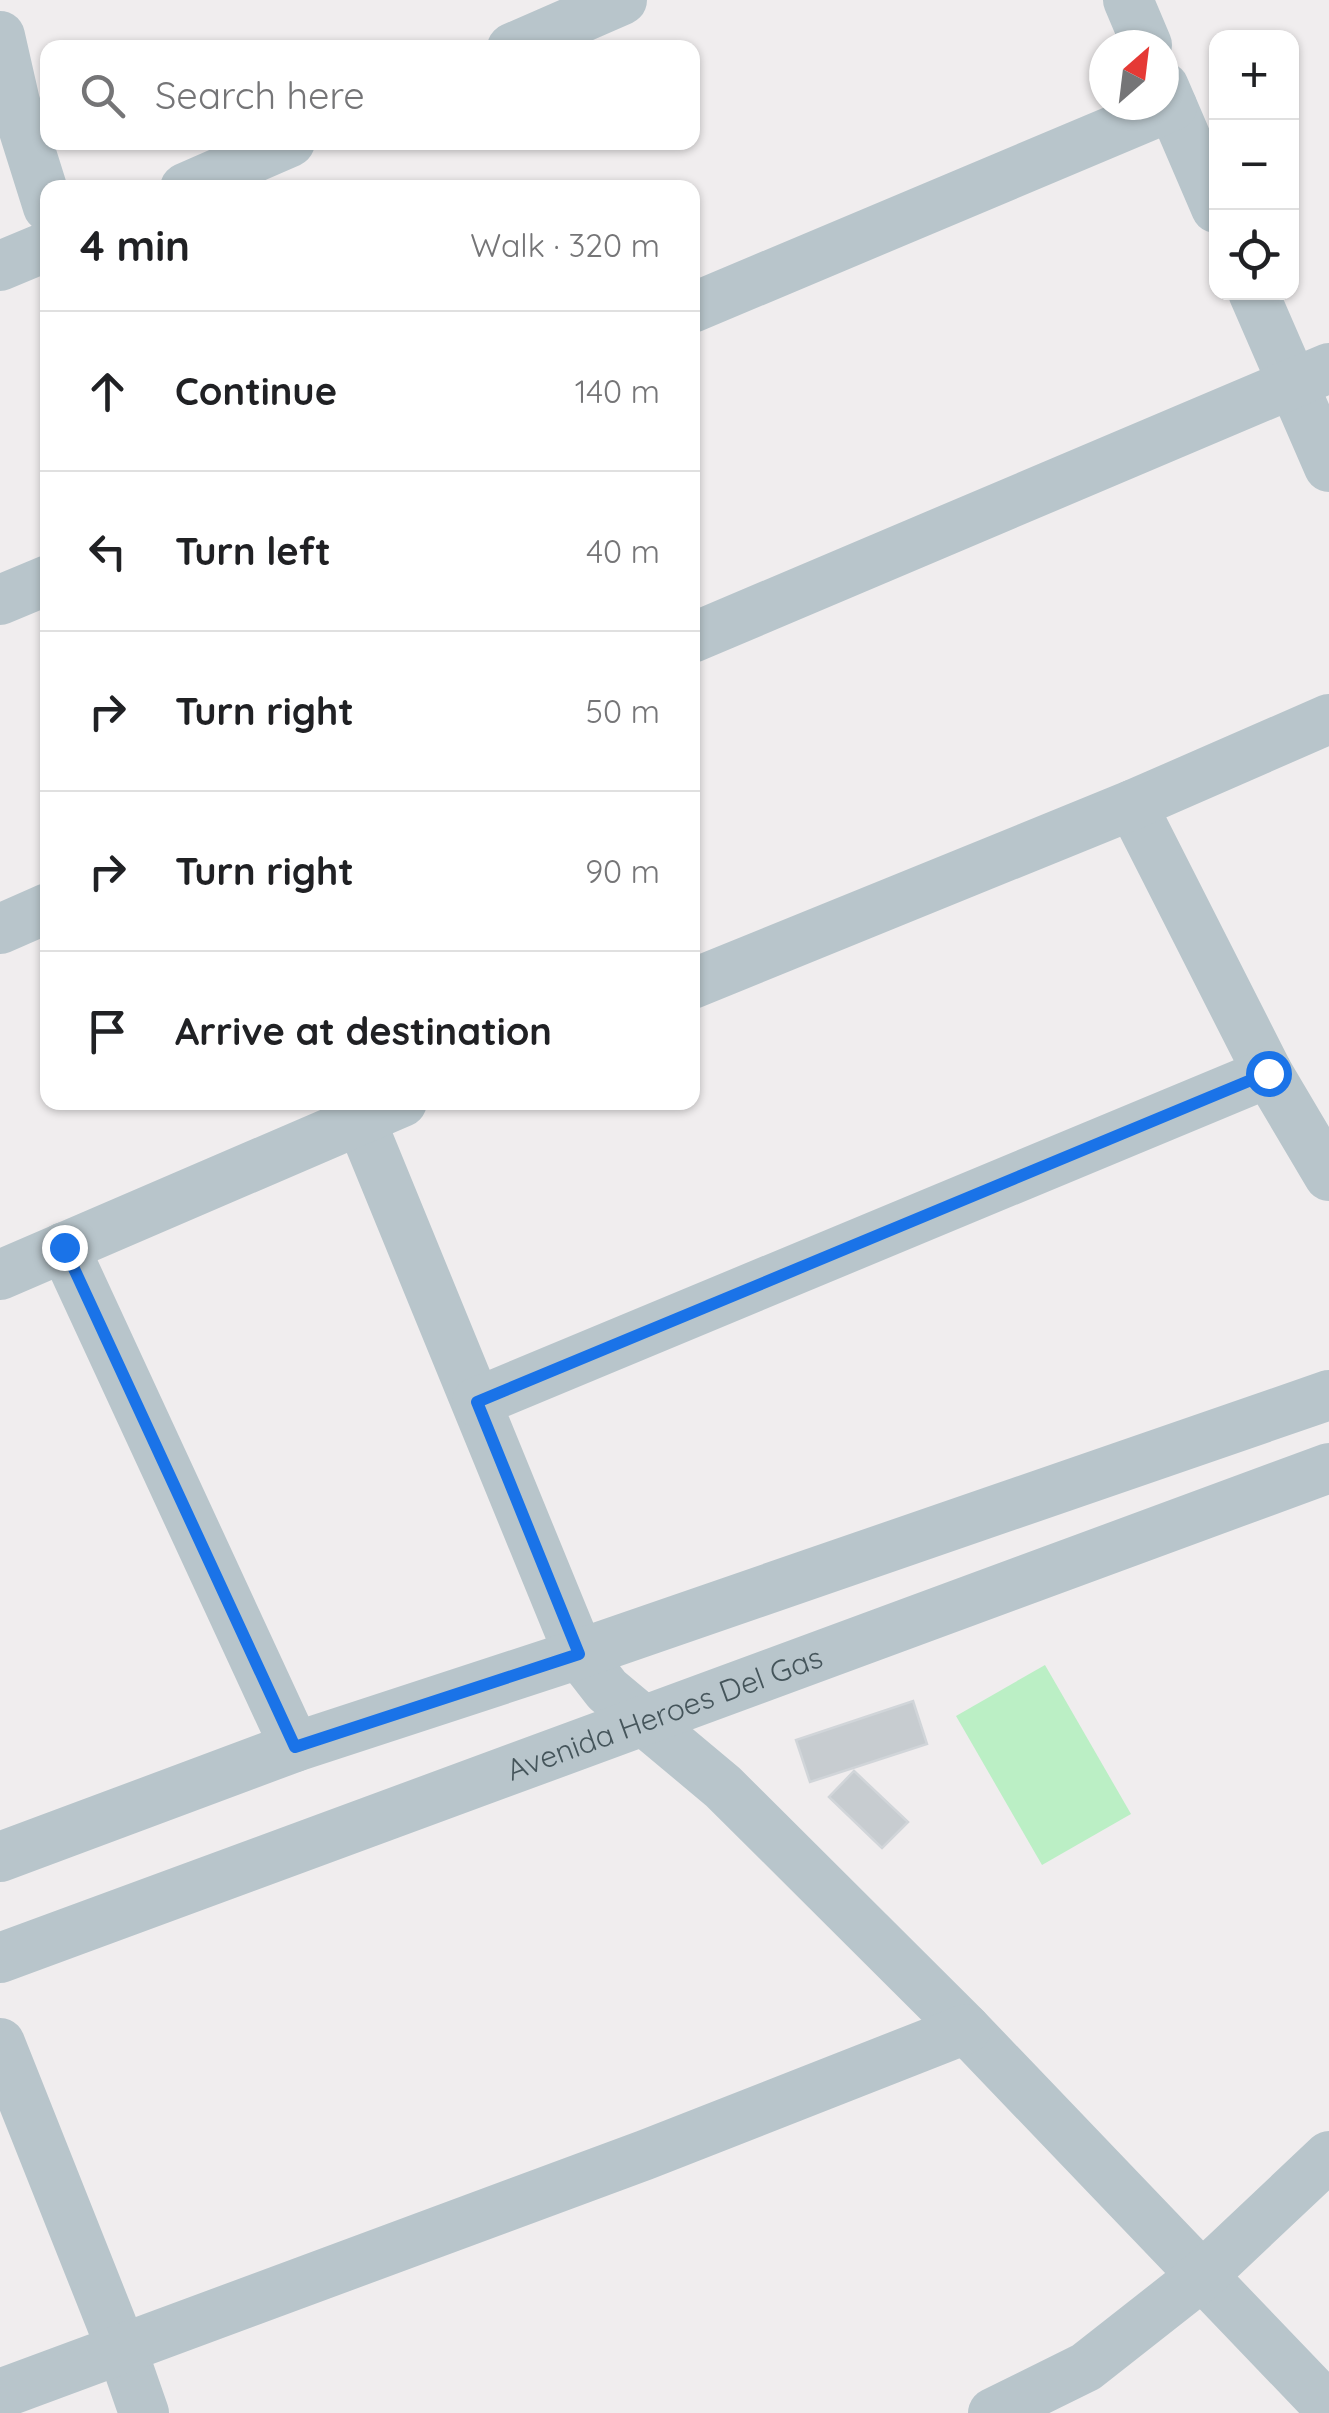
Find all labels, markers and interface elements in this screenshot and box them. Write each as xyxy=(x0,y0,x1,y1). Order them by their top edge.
north arrow xyxy=(1089,30,1179,120)
map controls xyxy=(1209,30,1299,300)
button: + xyxy=(1209,30,1299,120)
search box xyxy=(40,40,700,150)
icon: search xyxy=(75,68,130,123)
text: Search here xyxy=(155,71,365,119)
button: − xyxy=(1209,120,1299,210)
button: locate xyxy=(1209,210,1299,300)
text: 4 min xyxy=(80,219,190,272)
text: Walk · 320 m xyxy=(470,225,660,265)
icon: ahead xyxy=(80,364,135,419)
text: Continue xyxy=(175,367,337,415)
text: 140 m xyxy=(575,371,660,411)
icon: left xyxy=(80,524,135,579)
text: Turn left xyxy=(175,527,331,575)
text: 40 m xyxy=(586,531,660,571)
icon: right xyxy=(80,684,135,739)
text: Turn right xyxy=(175,687,354,735)
text: 50 m xyxy=(586,691,660,731)
icon: right xyxy=(80,844,135,899)
text: Turn right xyxy=(175,847,354,895)
text: 90 m xyxy=(585,851,660,891)
icon: arrive xyxy=(80,1004,135,1059)
text: Arrive at destination xyxy=(175,1007,552,1055)
route start xyxy=(1246,1051,1292,1097)
route end xyxy=(42,1225,88,1271)
street label: Avenida Heroes Del Gas xyxy=(501,1638,827,1789)

